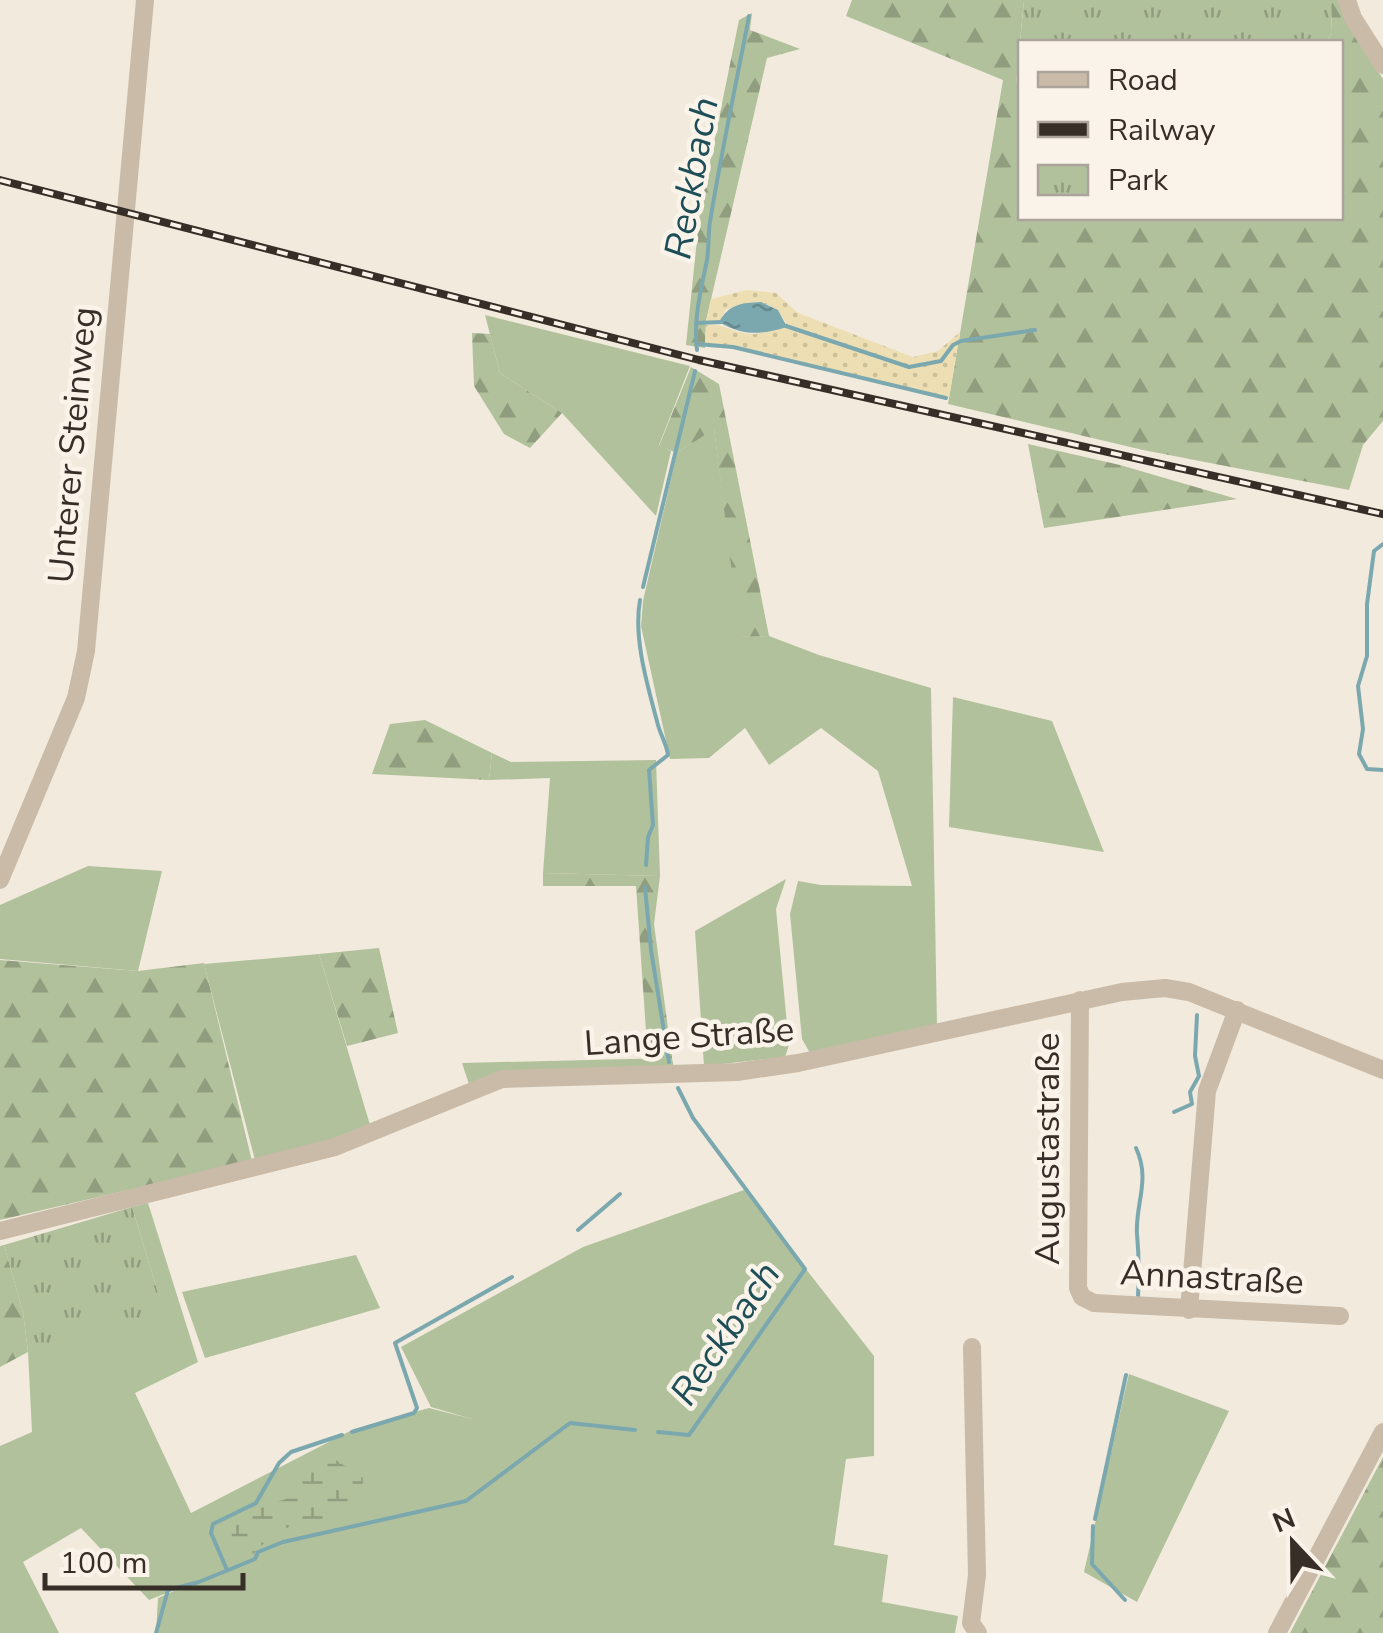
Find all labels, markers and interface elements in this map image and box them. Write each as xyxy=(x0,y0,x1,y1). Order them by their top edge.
legend xyxy=(1018,40,1343,220)
text: Road xyxy=(1108,60,1178,101)
water label: Reckbach xyxy=(652,93,731,263)
text: Railway xyxy=(1108,110,1216,151)
text: Park xyxy=(1108,160,1169,201)
street label: Unterer Steinweg xyxy=(37,305,108,585)
street label: Lange Straße xyxy=(582,1006,796,1067)
street label: Augustastraße xyxy=(1024,1033,1071,1265)
street label: Annastraße xyxy=(1119,1249,1305,1306)
water label: Reckbach xyxy=(659,1251,792,1415)
north arrow xyxy=(1243,1493,1343,1593)
text: N xyxy=(1267,1499,1301,1542)
scale bar xyxy=(45,1528,242,1590)
text: 100 m xyxy=(60,1543,147,1584)

